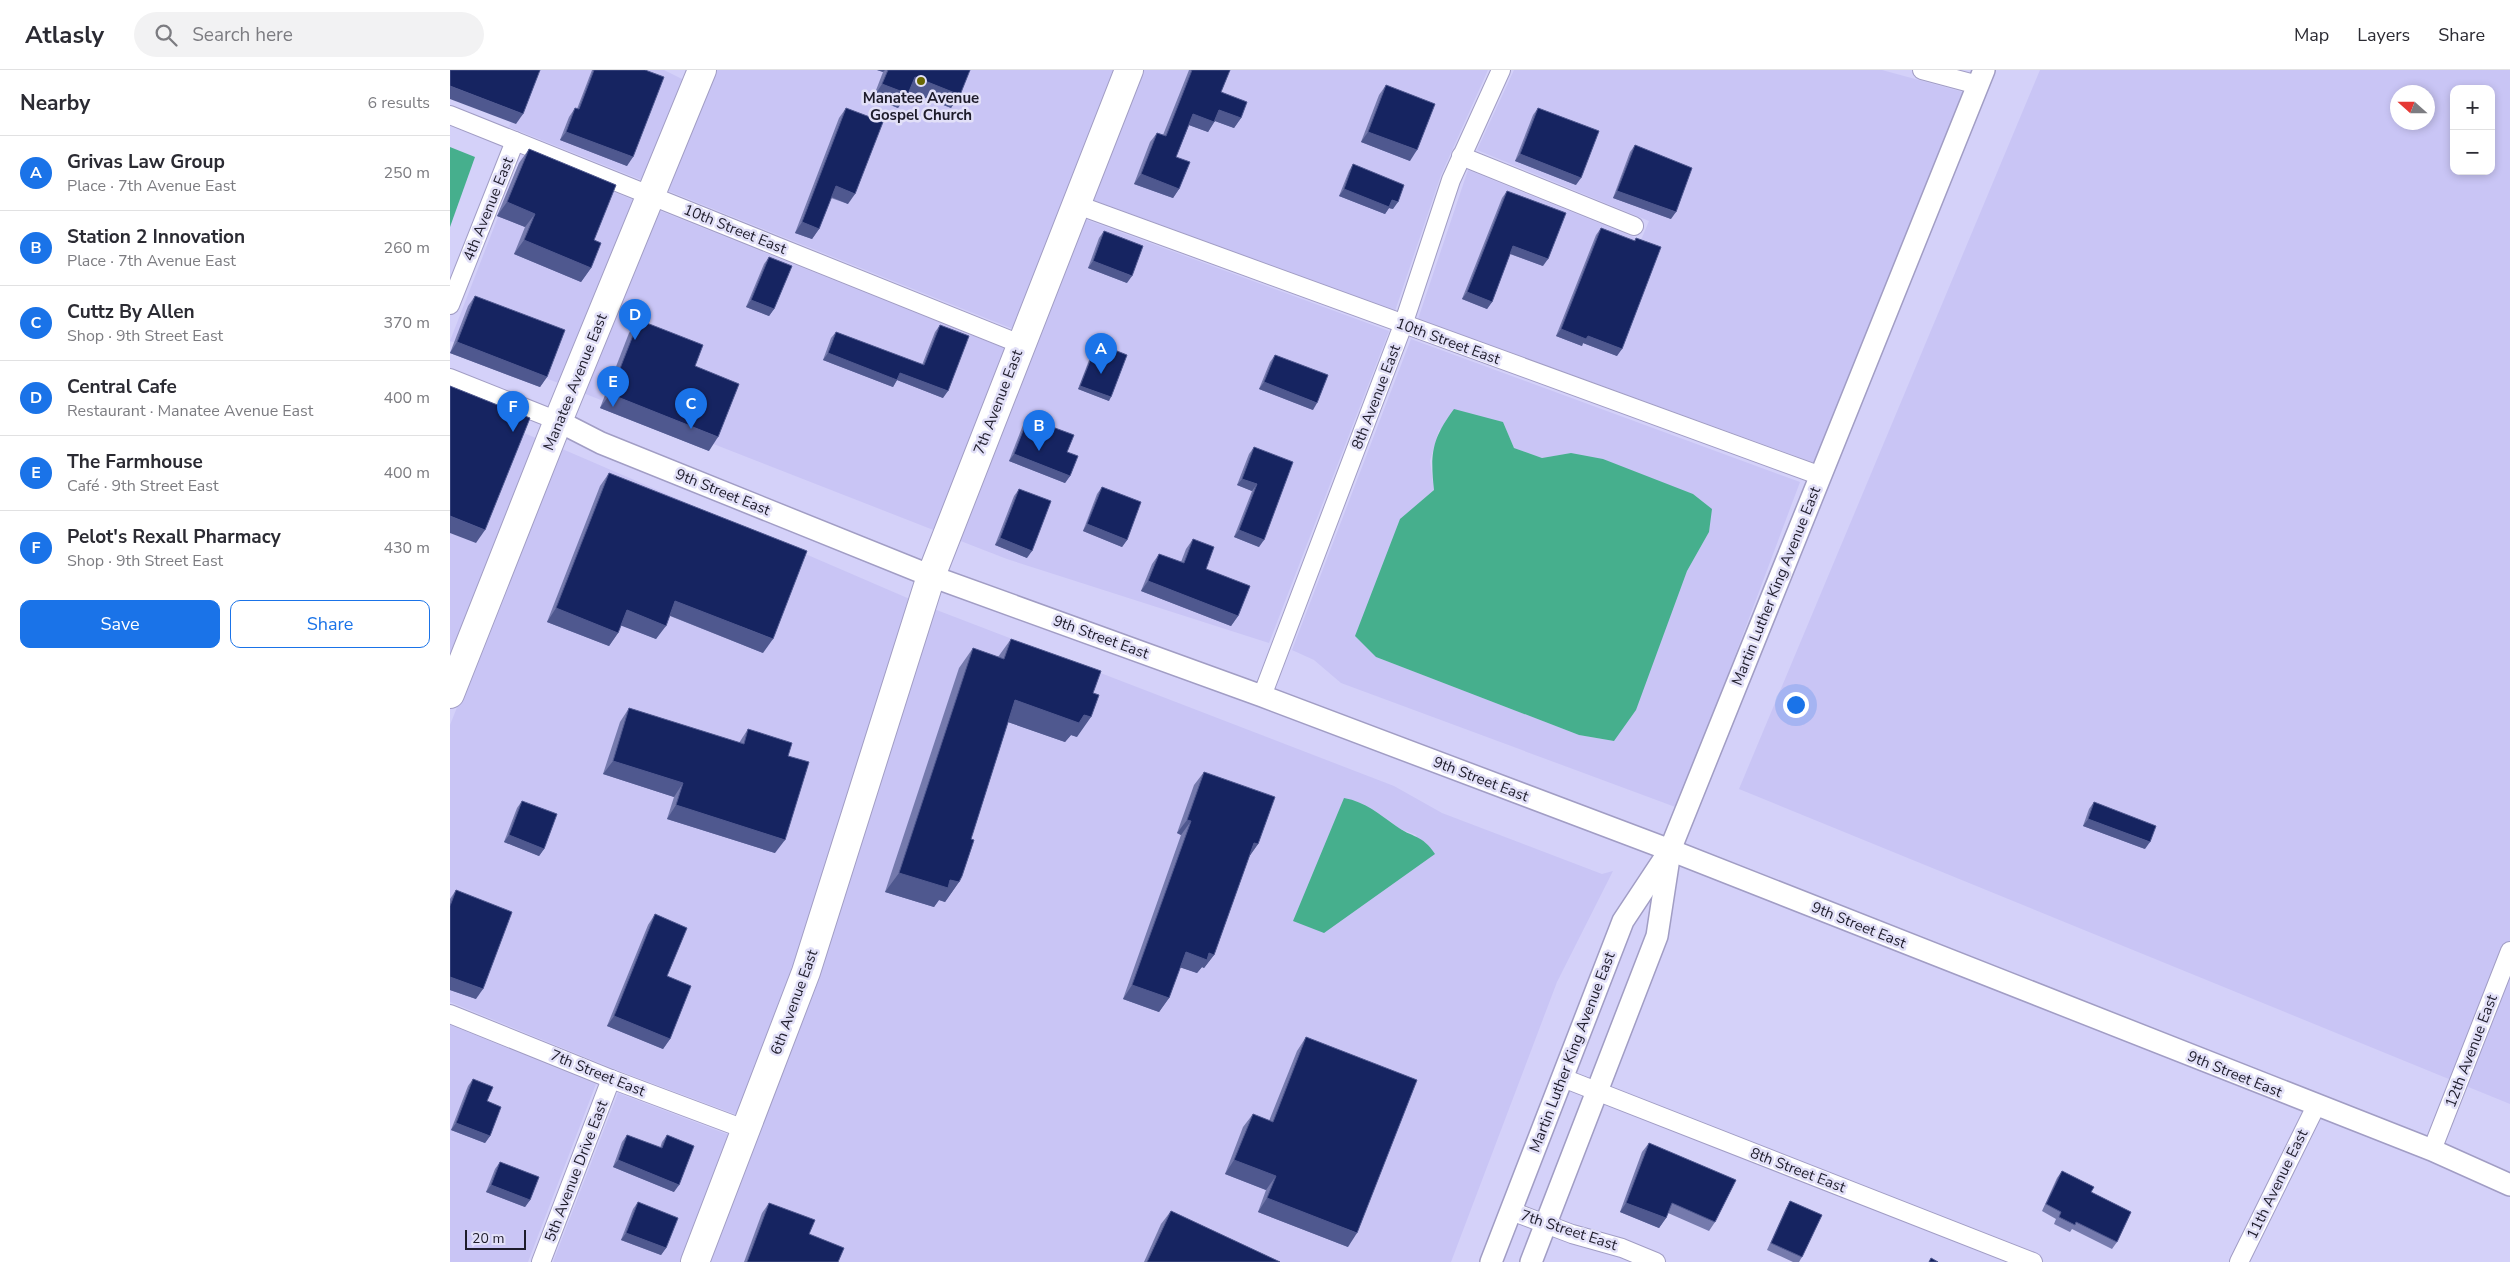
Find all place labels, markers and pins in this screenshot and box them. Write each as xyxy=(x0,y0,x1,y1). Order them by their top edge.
marker: Manatee Avenue Gospel Church xyxy=(915,75,927,87)
place label: Manatee Avenue Gospel Church xyxy=(863,88,979,125)
pin: D xyxy=(619,299,651,340)
pin: A xyxy=(1085,333,1117,374)
pin: E xyxy=(597,366,629,407)
pin: C xyxy=(675,388,707,429)
pin: F xyxy=(497,391,529,432)
pin: B xyxy=(1023,410,1055,451)

